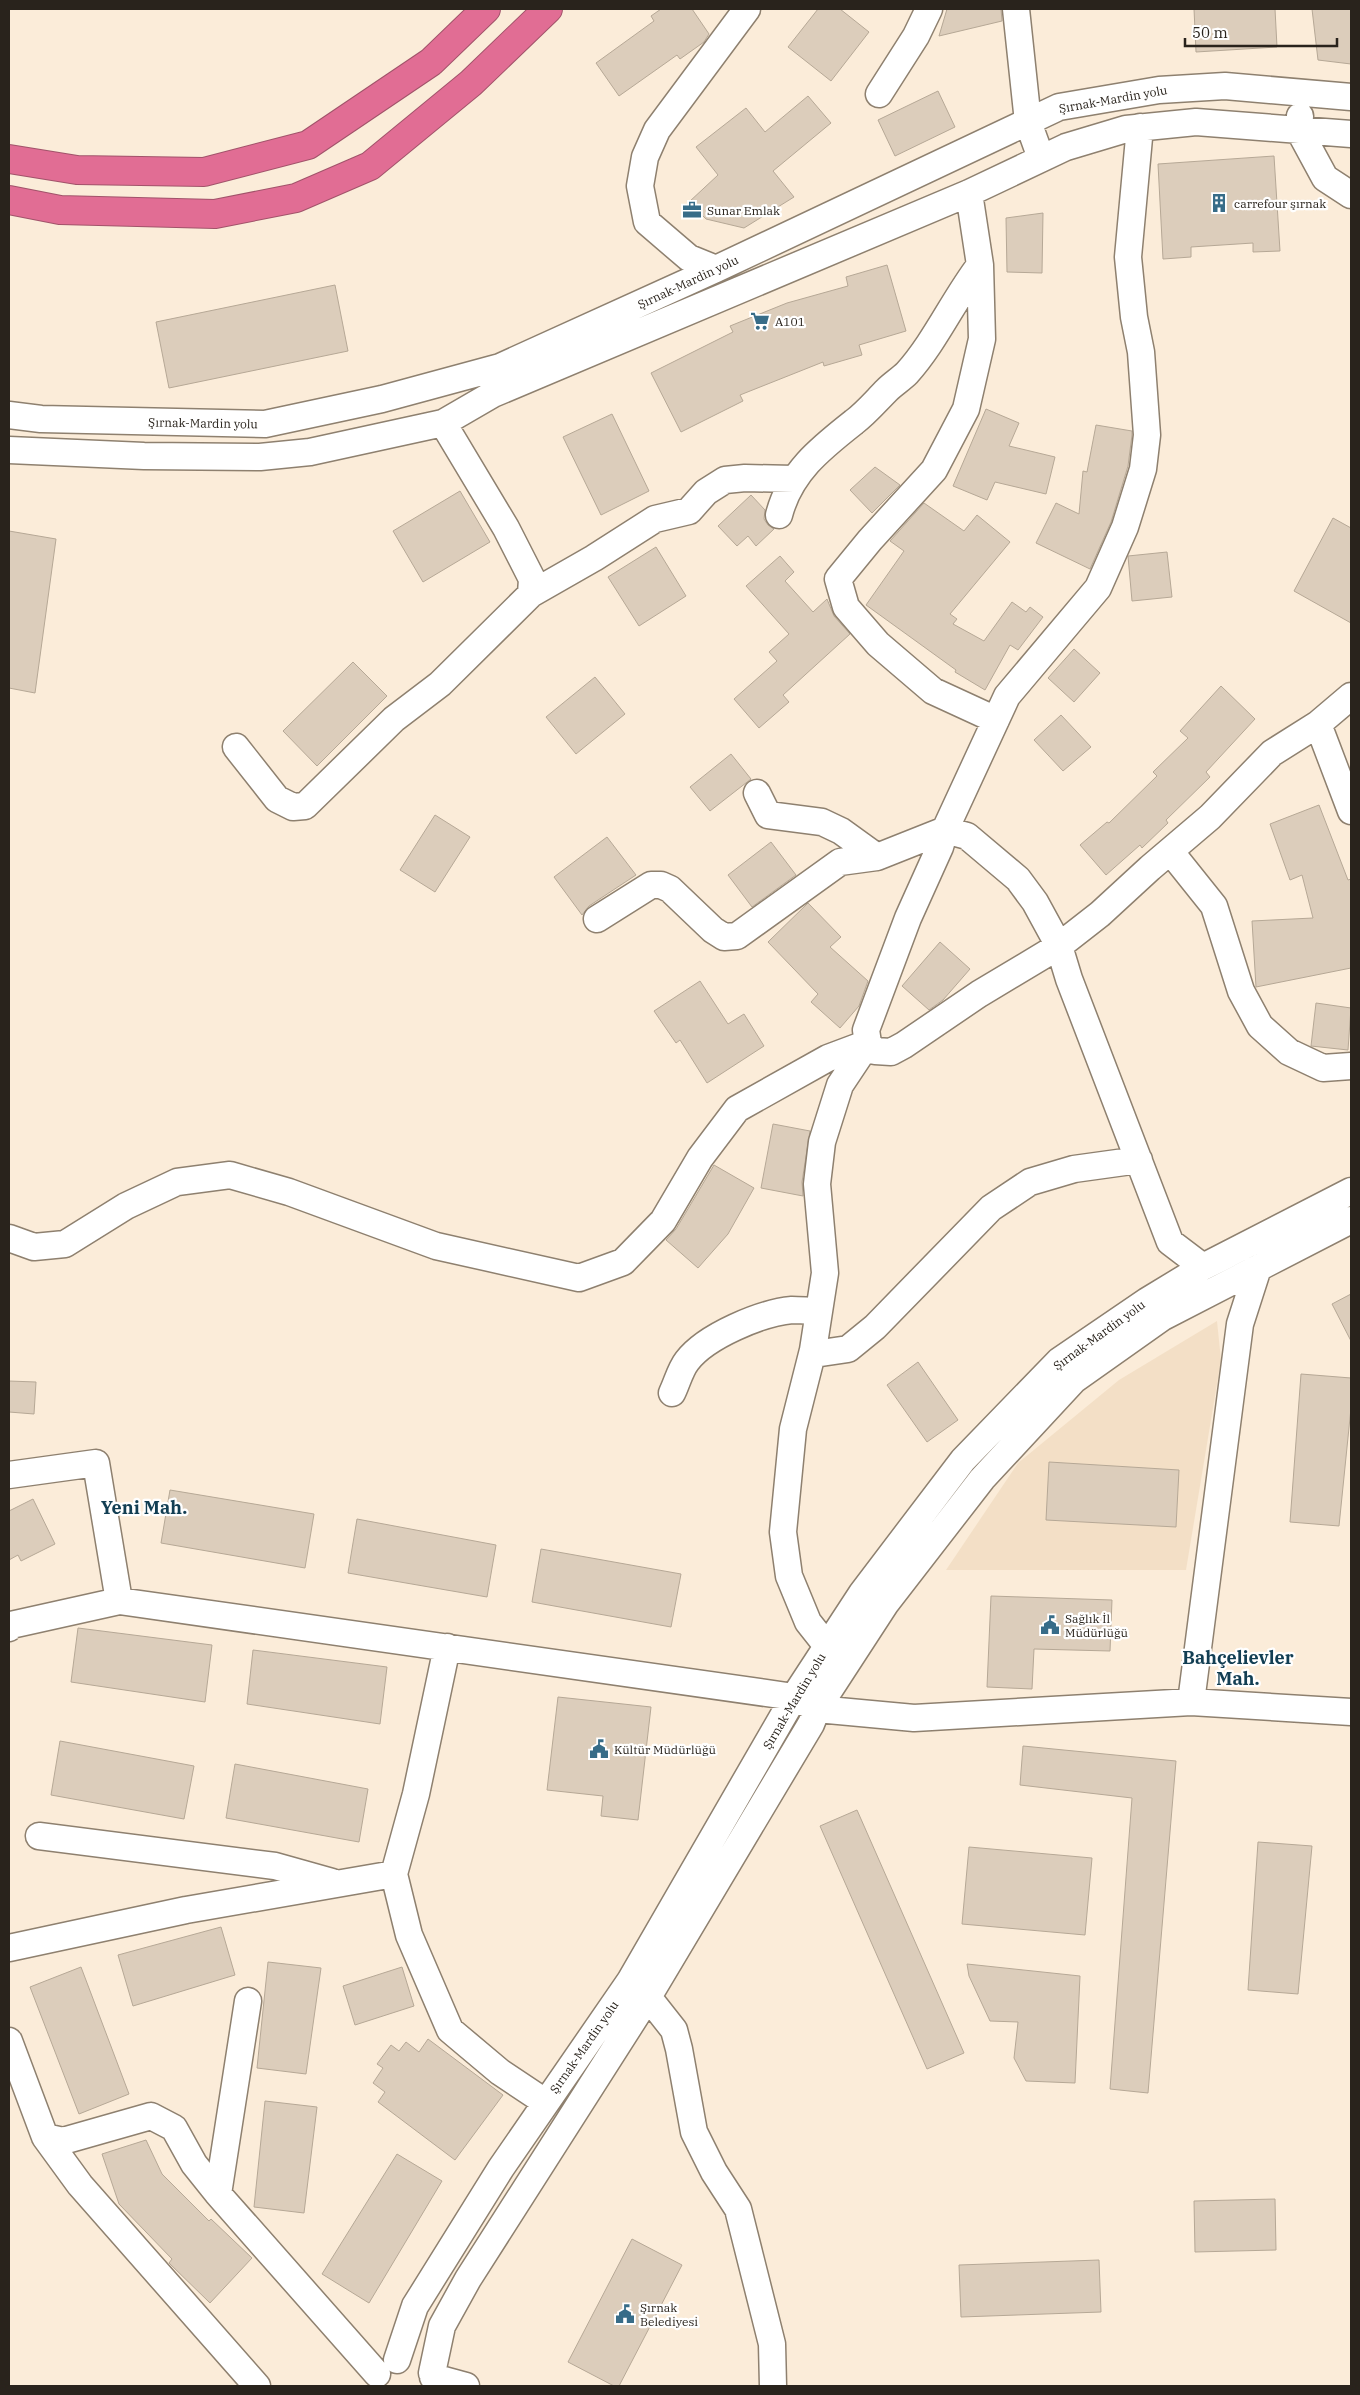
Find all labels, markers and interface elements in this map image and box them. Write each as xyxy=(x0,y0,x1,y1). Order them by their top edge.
scale bar xyxy=(1185,15,1338,47)
text: 50 m xyxy=(1192,23,1228,42)
street label: Şırnak-Mardin yolu xyxy=(1058,82,1169,116)
building icon: carrefour şırnak xyxy=(1208,192,1230,214)
place label: carrefour şırnak xyxy=(1234,196,1326,211)
office icon: Sunar Emlak xyxy=(681,199,703,221)
place label: Sunar Emlak xyxy=(707,203,780,218)
street label: Şırnak-Mardin yolu xyxy=(635,252,741,312)
supermarket icon: A101 xyxy=(749,310,771,332)
place label: A101 xyxy=(775,314,805,329)
street label: Şırnak-Mardin yolu xyxy=(148,415,259,431)
street label: Şırnak-Mardin yolu xyxy=(1050,1296,1148,1373)
district label: Yeni Mah. xyxy=(101,1496,187,1519)
place label: Sağlık İl Müdürlüğü xyxy=(1065,1611,1129,1640)
public building icon: Sağlık İl Müdürlüğü xyxy=(1039,1614,1061,1636)
district label: Bahçelievler Mah. xyxy=(1182,1646,1294,1690)
street label: Şırnak-Mardin yolu xyxy=(759,1650,829,1752)
public building icon: Kültür Müdürlüğü xyxy=(588,1738,610,1760)
place label: Kültür Müdürlüğü xyxy=(614,1742,717,1757)
street label: Şırnak-Mardin yolu xyxy=(546,1997,622,2096)
place label: Şırnak Belediyesi xyxy=(640,2300,698,2329)
public building icon: Şırnak Belediyesi xyxy=(614,2303,636,2325)

